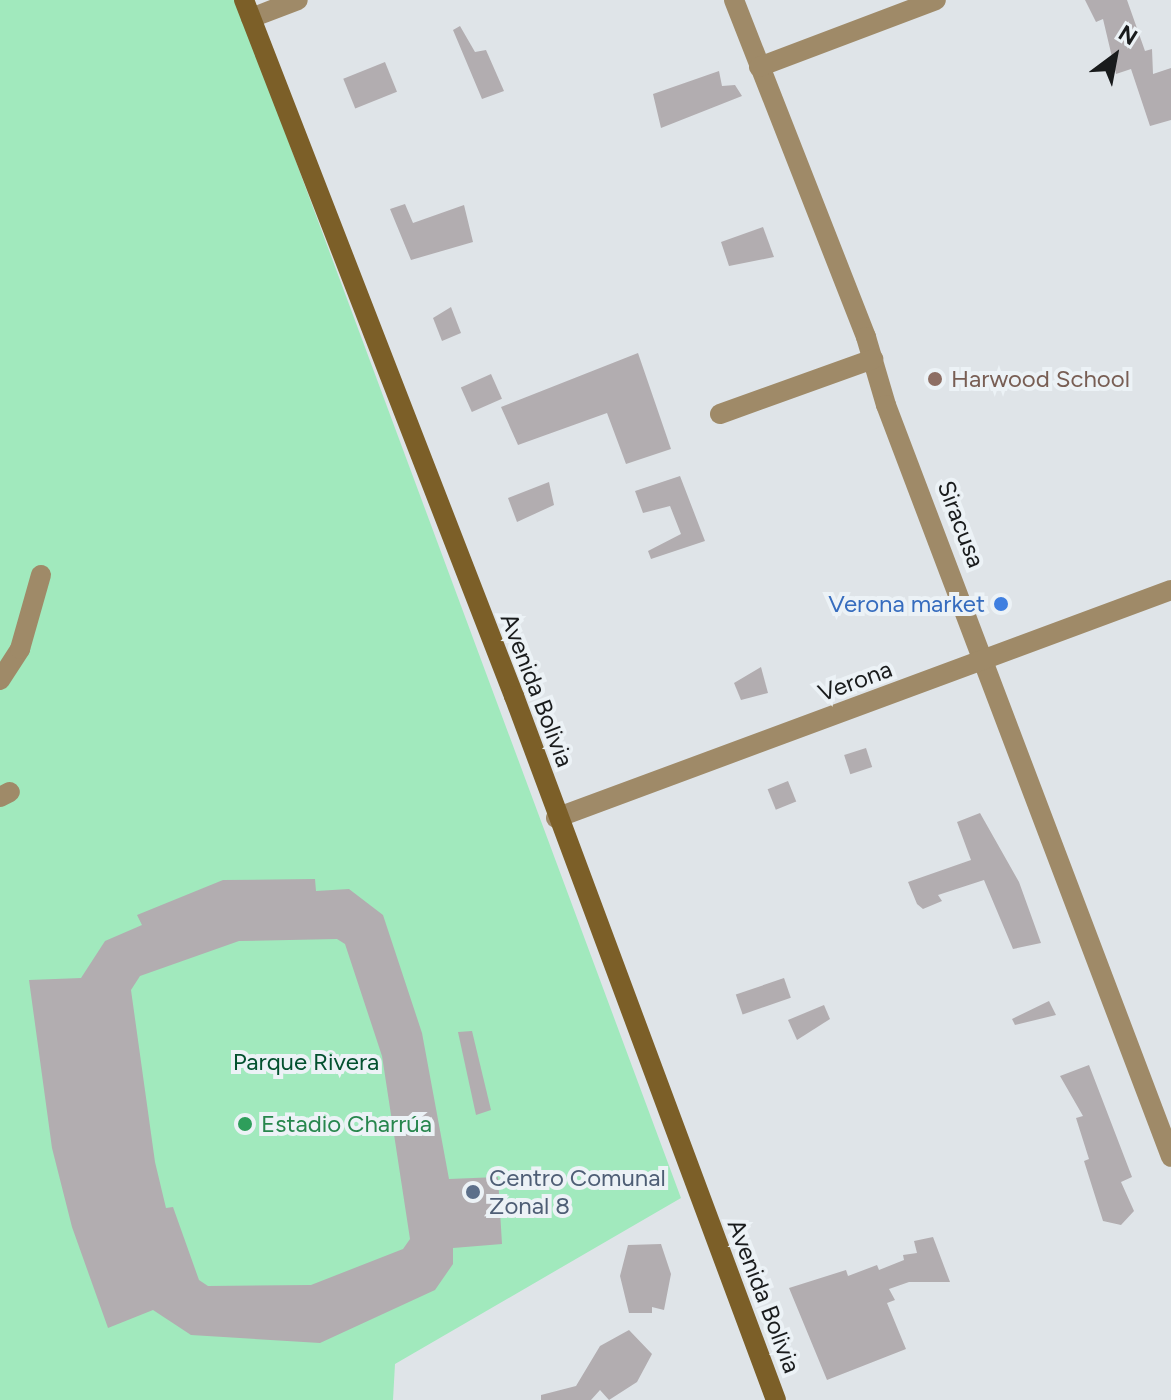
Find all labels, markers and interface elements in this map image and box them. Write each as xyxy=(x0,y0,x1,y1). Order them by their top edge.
north arrow xyxy=(1075,16,1155,96)
text: N xyxy=(1114,19,1142,51)
place label: Harwood School xyxy=(951,365,1130,393)
marker: Harwood School xyxy=(926,370,944,388)
street label: Siracusa xyxy=(931,477,991,571)
place label: Verona market xyxy=(828,590,985,618)
marker: Verona market xyxy=(992,595,1010,613)
street label: Avenida Bolivia xyxy=(494,609,580,771)
street label: Verona xyxy=(814,654,896,708)
park label: Parque Rivera xyxy=(233,1048,379,1076)
place label: Estadio Charrúa xyxy=(261,1110,432,1138)
marker: Estadio Charrúa xyxy=(236,1115,254,1133)
place label: Centro Comunal Zonal 8 xyxy=(489,1164,666,1220)
marker: Centro Comunal Zonal 8 xyxy=(464,1183,482,1201)
street label: Avenida Bolivia xyxy=(721,1215,807,1377)

